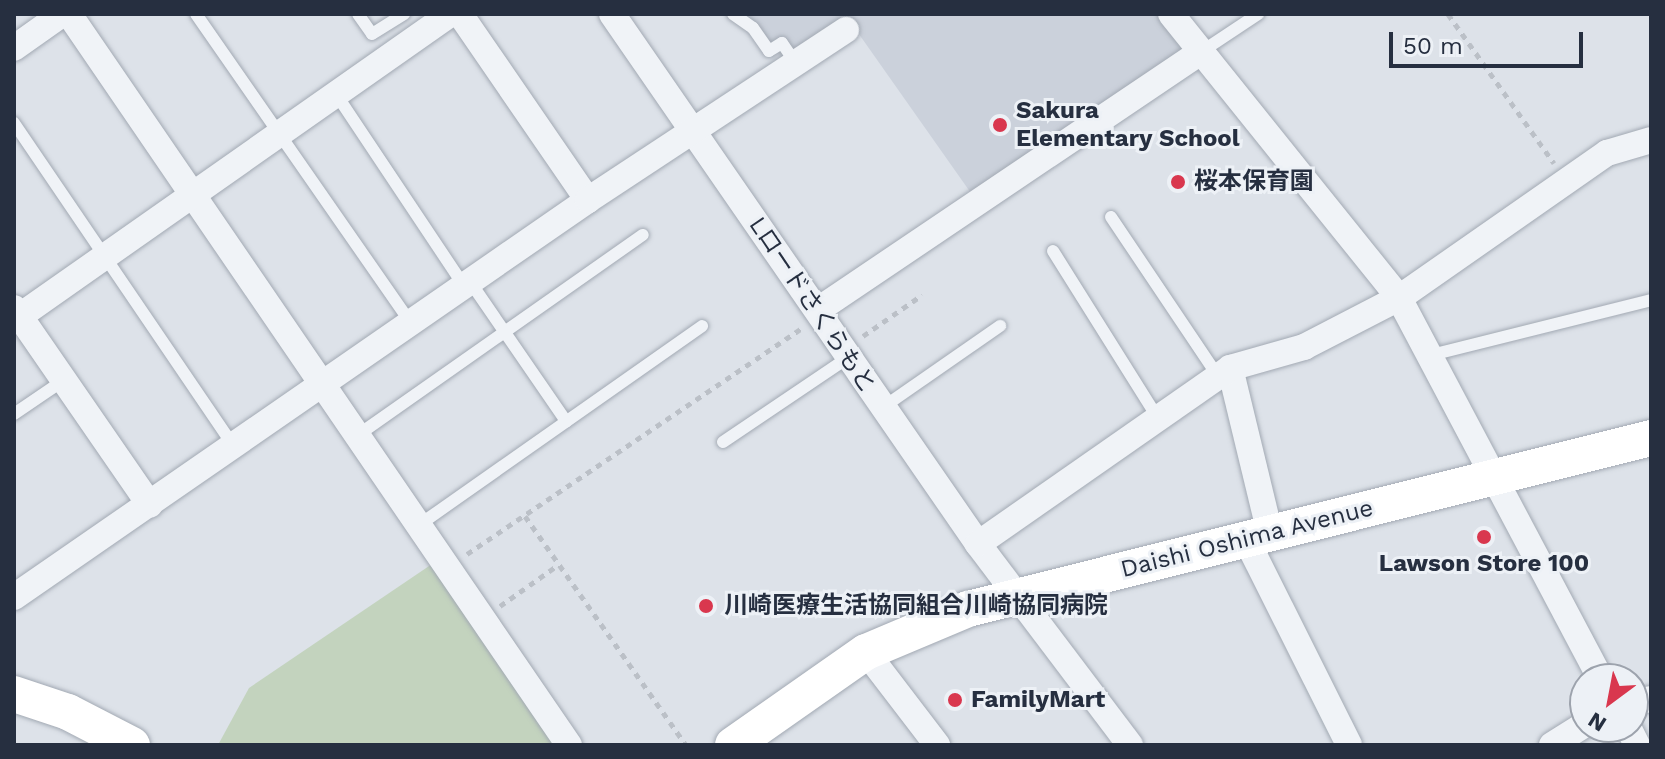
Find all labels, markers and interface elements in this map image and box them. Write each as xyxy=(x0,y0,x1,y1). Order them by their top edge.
scale bar xyxy=(1393,16,1587,66)
text: 50 m xyxy=(1403,32,1463,60)
place label: Sakura Elementary School xyxy=(1016,97,1240,153)
marker: Sakura Elementary School xyxy=(991,116,1009,134)
place label: 桜本保育園 xyxy=(1194,168,1314,196)
marker: 桜本保育園 xyxy=(1169,173,1187,191)
street label: Lロードさくらもと xyxy=(742,211,882,399)
street label: Daishi Oshima Avenue xyxy=(1117,493,1377,585)
marker: Lawson Store 100 xyxy=(1475,528,1493,546)
place label: Lawson Store 100 xyxy=(1379,550,1589,578)
place label: 川崎医療生活協同組合川崎協同病院 xyxy=(724,592,1108,620)
marker: 川崎医療生活協同組合川崎協同病院 xyxy=(695,595,717,617)
north arrow xyxy=(1569,663,1649,743)
place label: FamilyMart xyxy=(971,686,1105,714)
marker: FamilyMart xyxy=(946,691,964,709)
text: N xyxy=(1584,707,1611,737)

